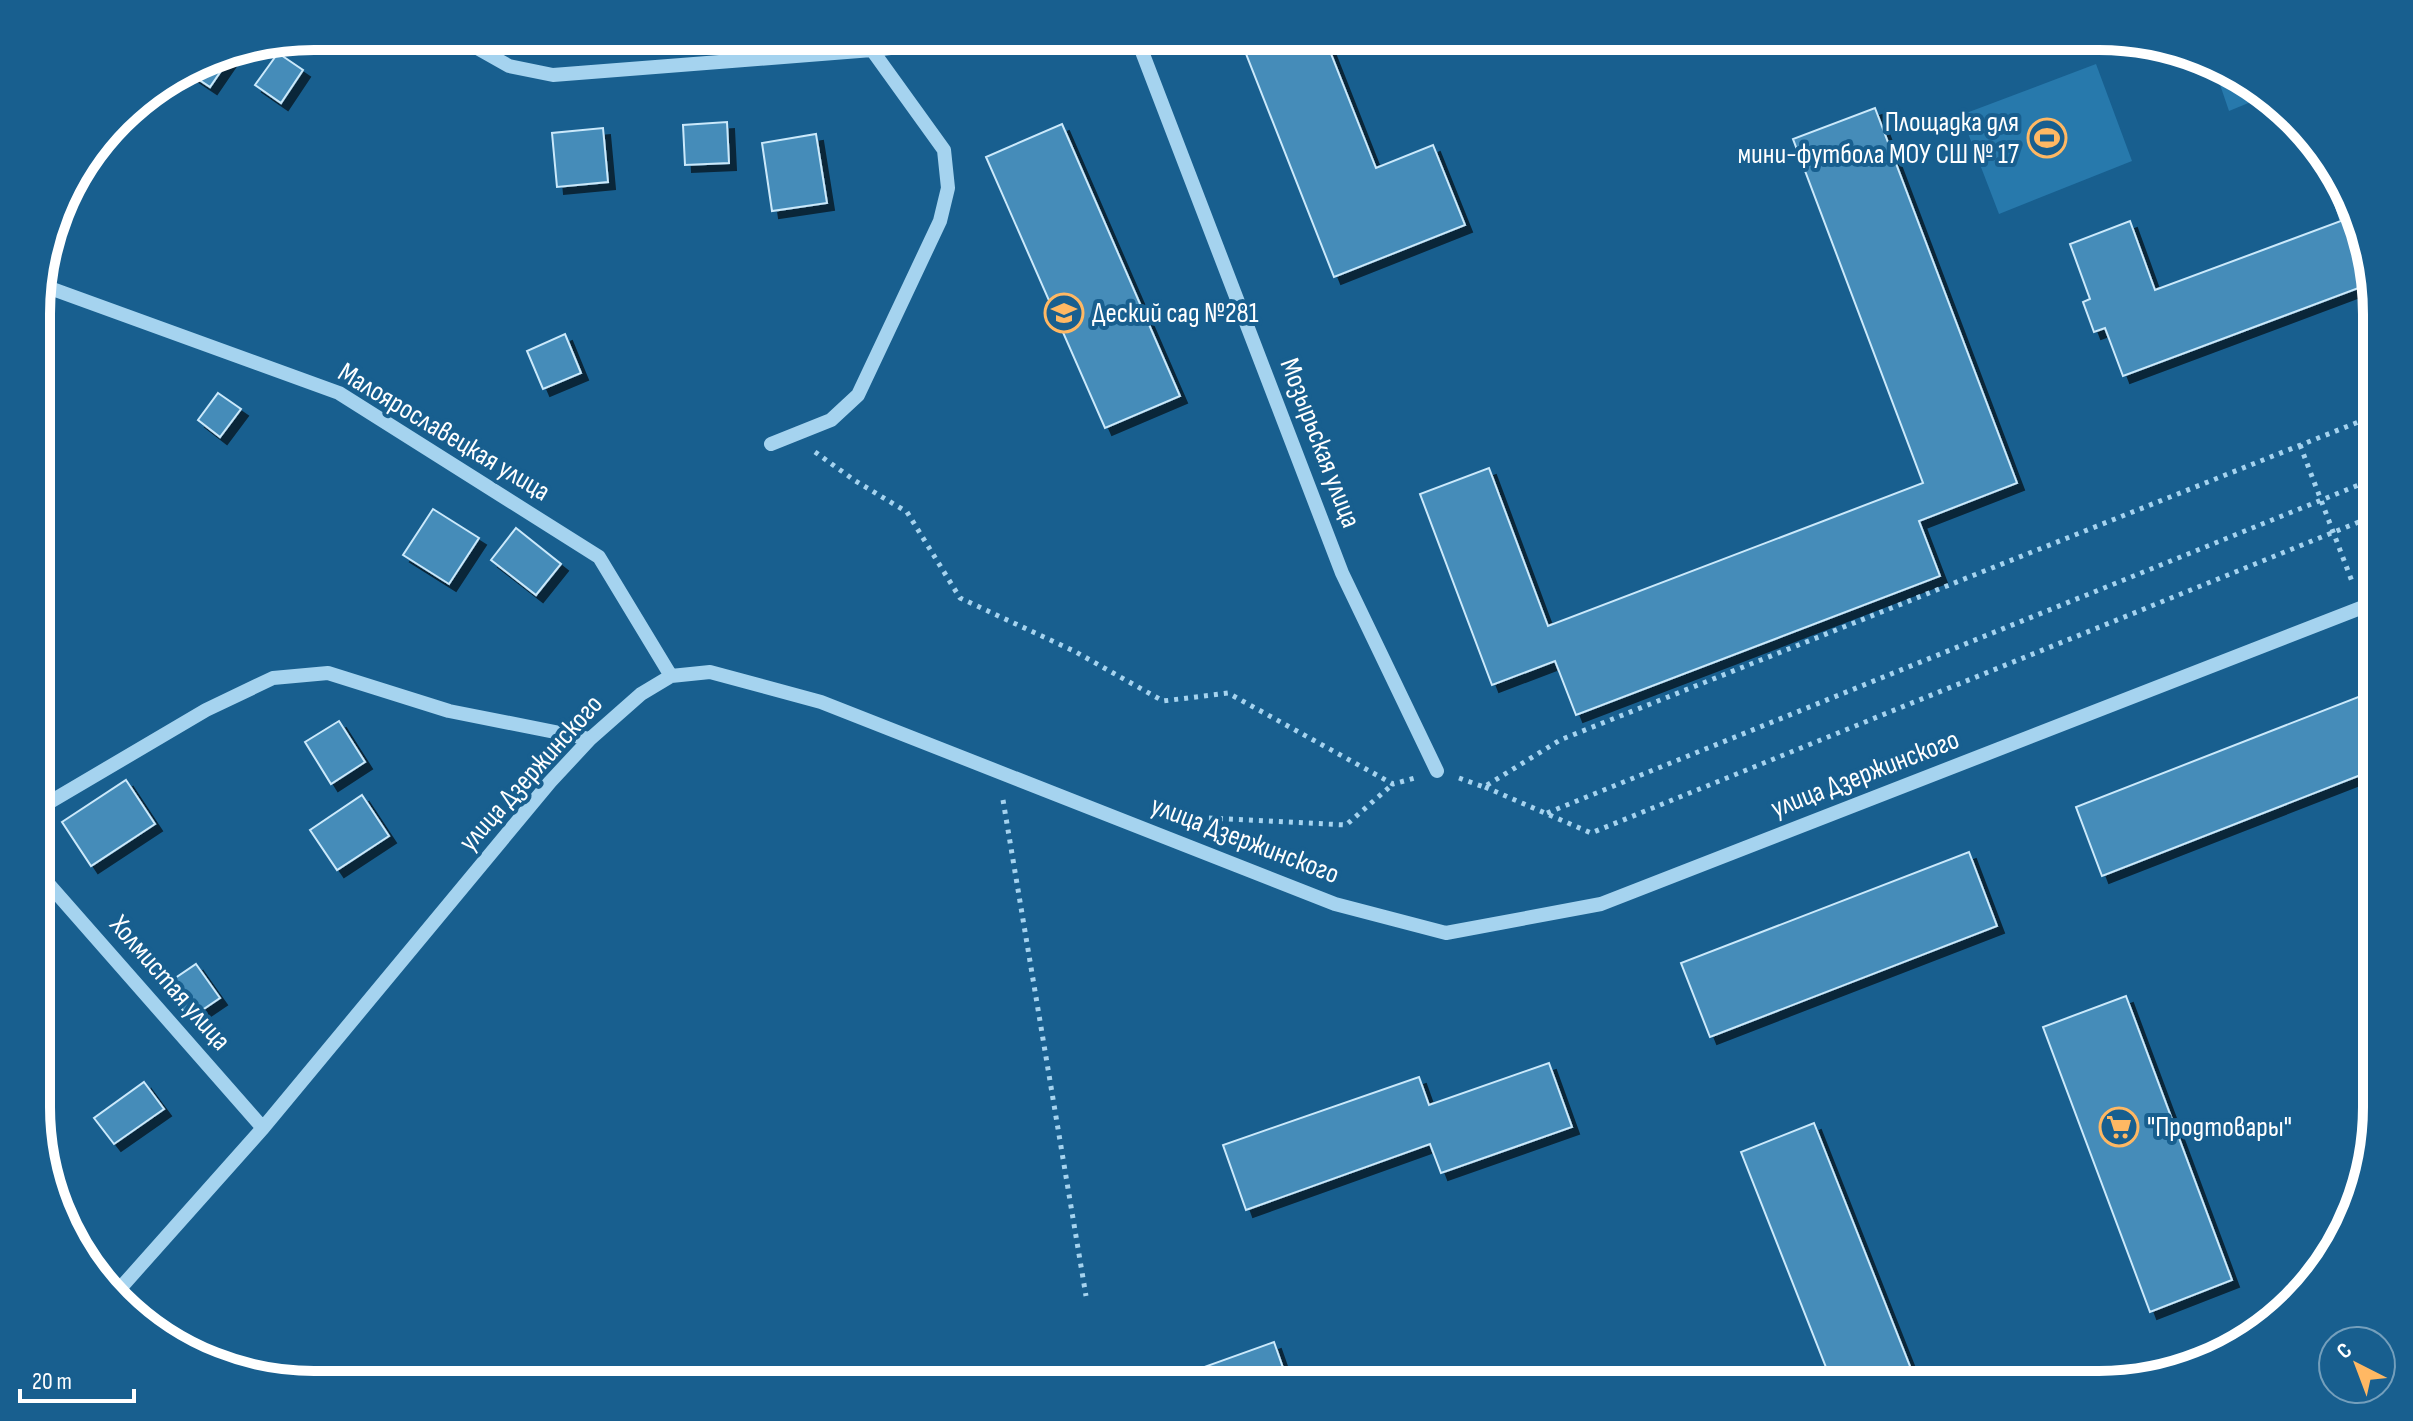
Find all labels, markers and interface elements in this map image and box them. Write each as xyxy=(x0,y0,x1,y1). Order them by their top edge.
place label: Площадка для мини-футбола МОУ СШ № 17 xyxy=(1737,106,2019,171)
sports icon: Площадка для мини-футбола МОУ СШ № 17 xyxy=(2026,117,2068,159)
school or university icon: Деский сад №281 xyxy=(1043,292,1085,334)
place label: Деский сад №281 xyxy=(1092,297,1259,330)
street label: Мозырьская улица xyxy=(1273,354,1367,532)
street label: Малоярославецкая улица xyxy=(332,356,556,508)
street label: улица Дзержинского xyxy=(452,688,610,858)
street label: улица Дзержинского xyxy=(1766,723,1964,825)
street label: улица Дзержинского xyxy=(1146,789,1344,891)
street label: Холмистая улица xyxy=(102,908,238,1057)
supermarket icon: "Продтовары" xyxy=(2098,1106,2140,1148)
place label: "Продтовары" xyxy=(2147,1111,2292,1144)
north arrow xyxy=(2317,1325,2397,1405)
text: С xyxy=(2331,1337,2358,1365)
scale bar xyxy=(20,1353,134,1403)
text: 20 m xyxy=(32,1367,72,1396)

